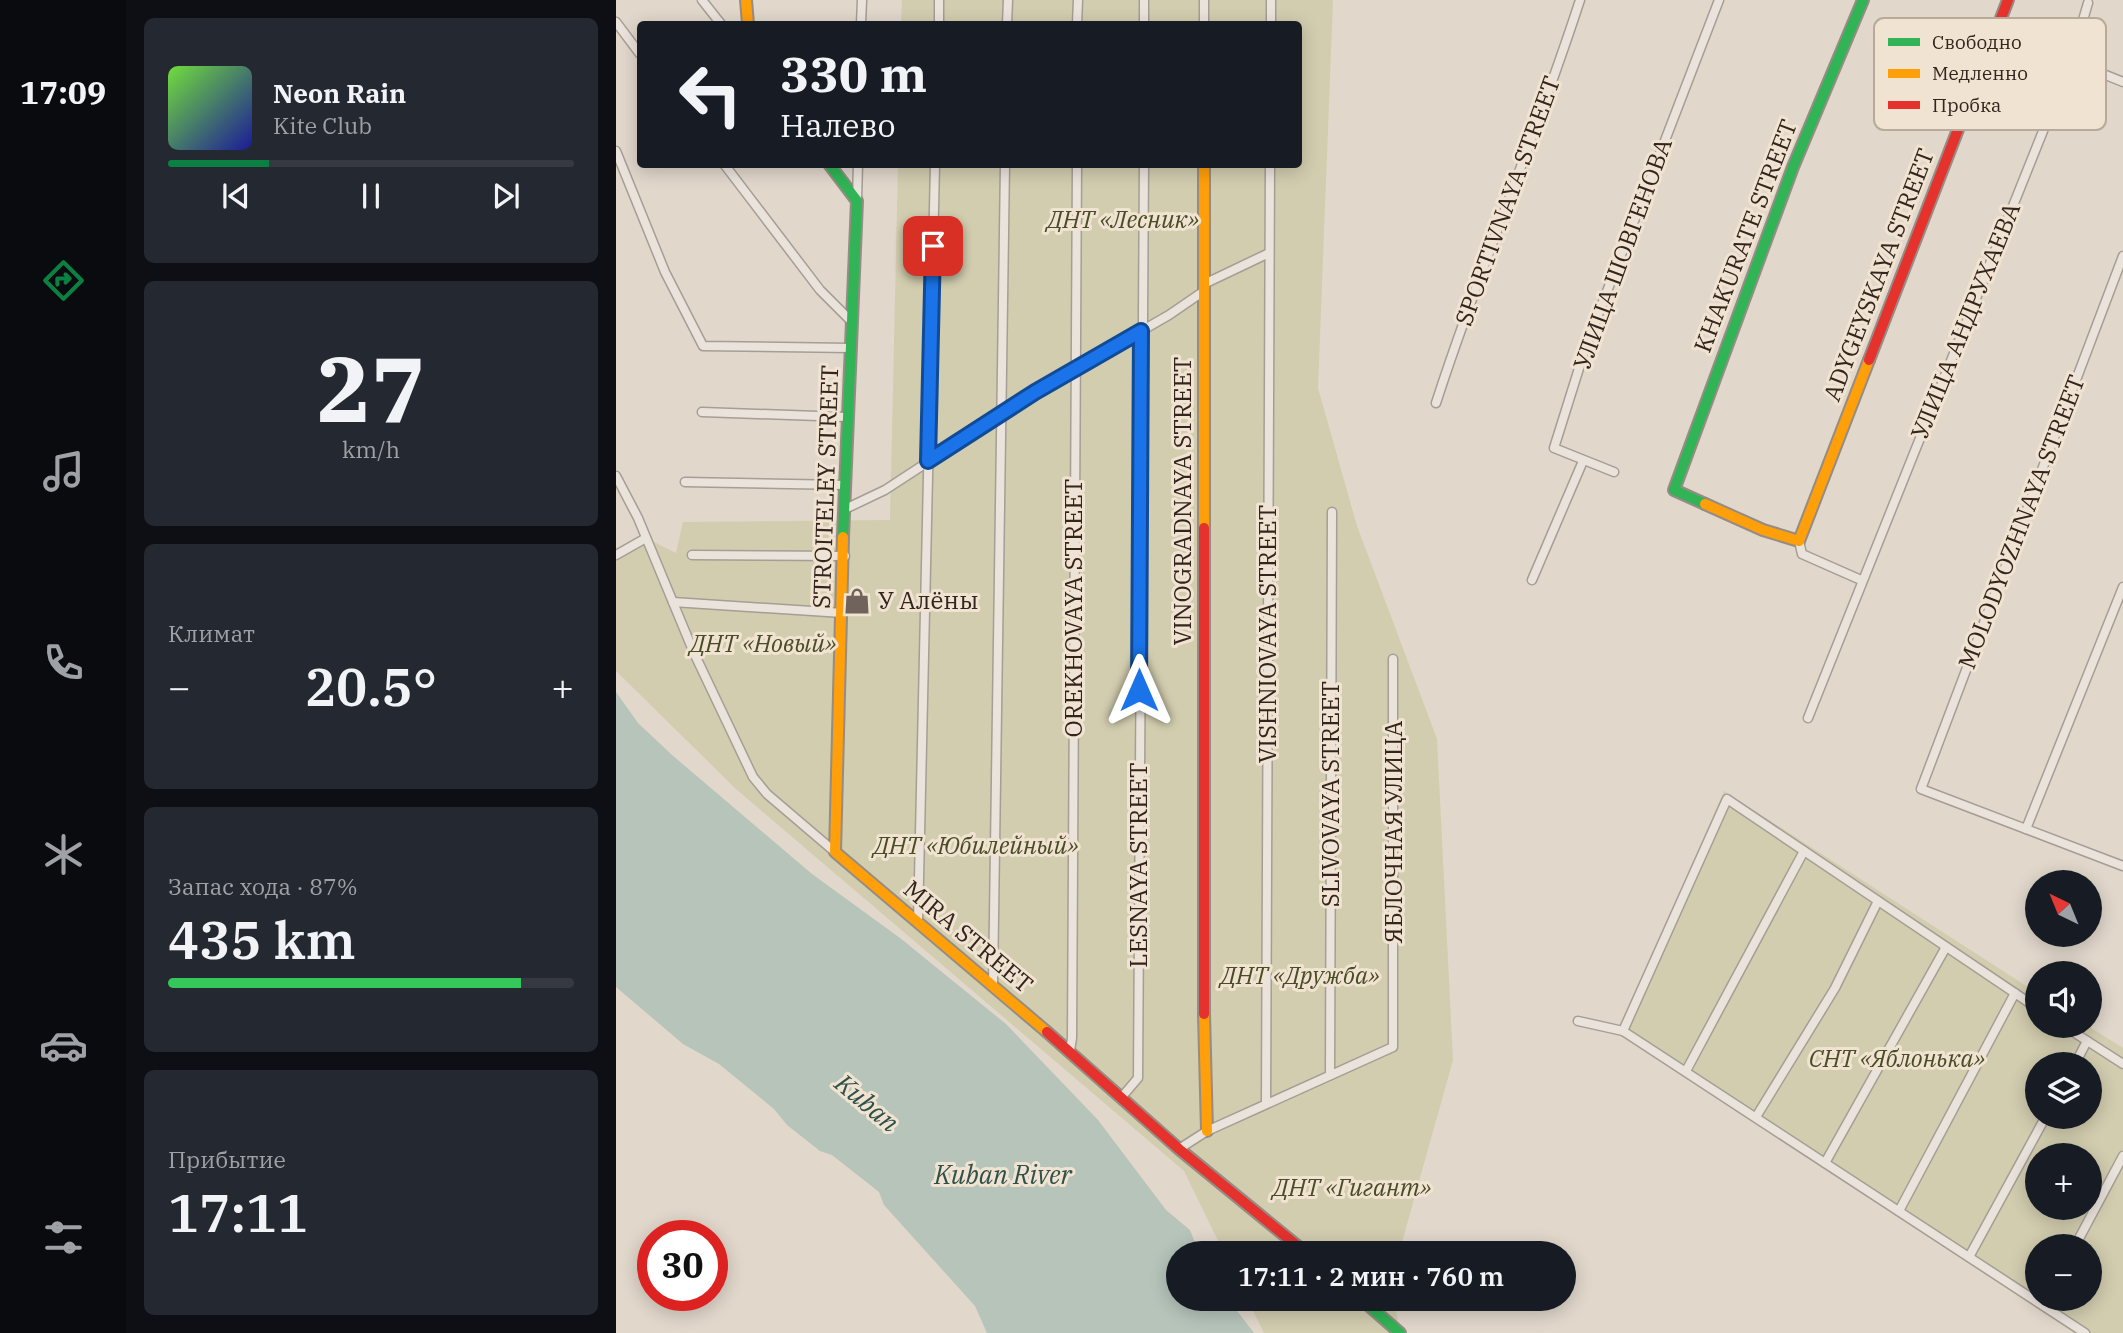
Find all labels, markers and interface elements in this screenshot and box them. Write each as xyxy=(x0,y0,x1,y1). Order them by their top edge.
legend xyxy=(1874,18,2106,130)
text: Свободно xyxy=(1932,30,2022,54)
text: 330 m xyxy=(780,42,927,105)
icon: left xyxy=(665,49,756,140)
text: Медленно xyxy=(1932,61,2028,85)
text: 17:09 xyxy=(20,71,106,113)
street label: SPORTIVNAYA STREET xyxy=(1447,72,1567,330)
text: Neon Rain xyxy=(273,76,406,110)
text: Пробка xyxy=(1932,93,2001,117)
text: Налево xyxy=(780,104,896,146)
text: Kite Club xyxy=(273,110,372,140)
street label: KHAKURATE STREET xyxy=(1686,115,1804,357)
street label: УЛИЦА ШОВГЕНОВА xyxy=(1565,133,1679,374)
street label: ADYGEYSKAYA STREET xyxy=(1815,144,1941,406)
icon: previous xyxy=(217,177,255,215)
icon: pause xyxy=(352,177,390,215)
icon: next xyxy=(487,177,525,215)
street label: УЛИЦА АНДРУХАЕВА xyxy=(1903,197,2027,444)
park label: ДНТ «Лесник» xyxy=(1044,203,1199,235)
pin xyxy=(903,216,963,276)
icon: arrive xyxy=(914,227,952,265)
icon: directions xyxy=(39,256,88,305)
text: 27 xyxy=(316,329,426,447)
street label: VINOGRADNAYA STREET xyxy=(1166,357,1198,645)
street label: STROITELEY STREET xyxy=(805,365,845,609)
street label: MOLODYOZHNAYA STREET xyxy=(1950,370,2092,673)
text: km/h xyxy=(342,434,400,464)
icon: music xyxy=(39,447,88,496)
street label: OREKHOVAYA STREET xyxy=(1057,478,1089,738)
street label: VISHNIOVAYA STREET xyxy=(1251,505,1283,763)
place label: У Алёны xyxy=(878,584,978,616)
shop icon: У Алёны xyxy=(842,586,872,616)
text: Климат xyxy=(168,618,255,648)
park label: ДНТ «Новый» xyxy=(686,627,837,659)
icon: phone xyxy=(39,638,88,687)
text: 20.5° xyxy=(305,653,437,720)
position arrow xyxy=(1102,653,1176,727)
text: − xyxy=(168,662,191,711)
text: + xyxy=(551,662,574,711)
street label: SLIVOVAYA STREET xyxy=(1314,681,1346,907)
street label: ЯБЛОЧНАЯ УЛИЦА xyxy=(1377,720,1409,943)
street label: LESNAYA STREET xyxy=(1122,762,1154,968)
park label: ДНТ «Юбилейный» xyxy=(870,829,1079,861)
icon: climate xyxy=(39,830,88,879)
north arrow xyxy=(2025,870,2102,947)
map controls xyxy=(2025,870,2102,1311)
text: Запас хода · 87% xyxy=(168,871,358,901)
street label: MIRA STREET xyxy=(897,873,1040,1000)
text: 435 km xyxy=(168,906,356,973)
park label: ДНТ «Дружба» xyxy=(1217,959,1380,991)
button: sound xyxy=(2025,961,2102,1038)
icon: car xyxy=(39,1021,88,1070)
park label: СНТ «Яблонька» xyxy=(1809,1042,1985,1074)
button: layers xyxy=(2025,1052,2102,1129)
water label: Kuban xyxy=(828,1065,907,1139)
button: + xyxy=(2025,1143,2102,1220)
text: Прибытие xyxy=(168,1144,286,1174)
water label: Kuban River xyxy=(933,1157,1072,1191)
park label: ДНТ «Гигант» xyxy=(1270,1171,1431,1203)
text: 17:11 xyxy=(168,1179,308,1246)
icon: filters xyxy=(39,1213,88,1262)
speed limit sign: 30 xyxy=(637,1220,728,1311)
button: − xyxy=(2025,1234,2102,1311)
text: 17:11 · 2 мин · 760 m xyxy=(1238,1259,1504,1293)

